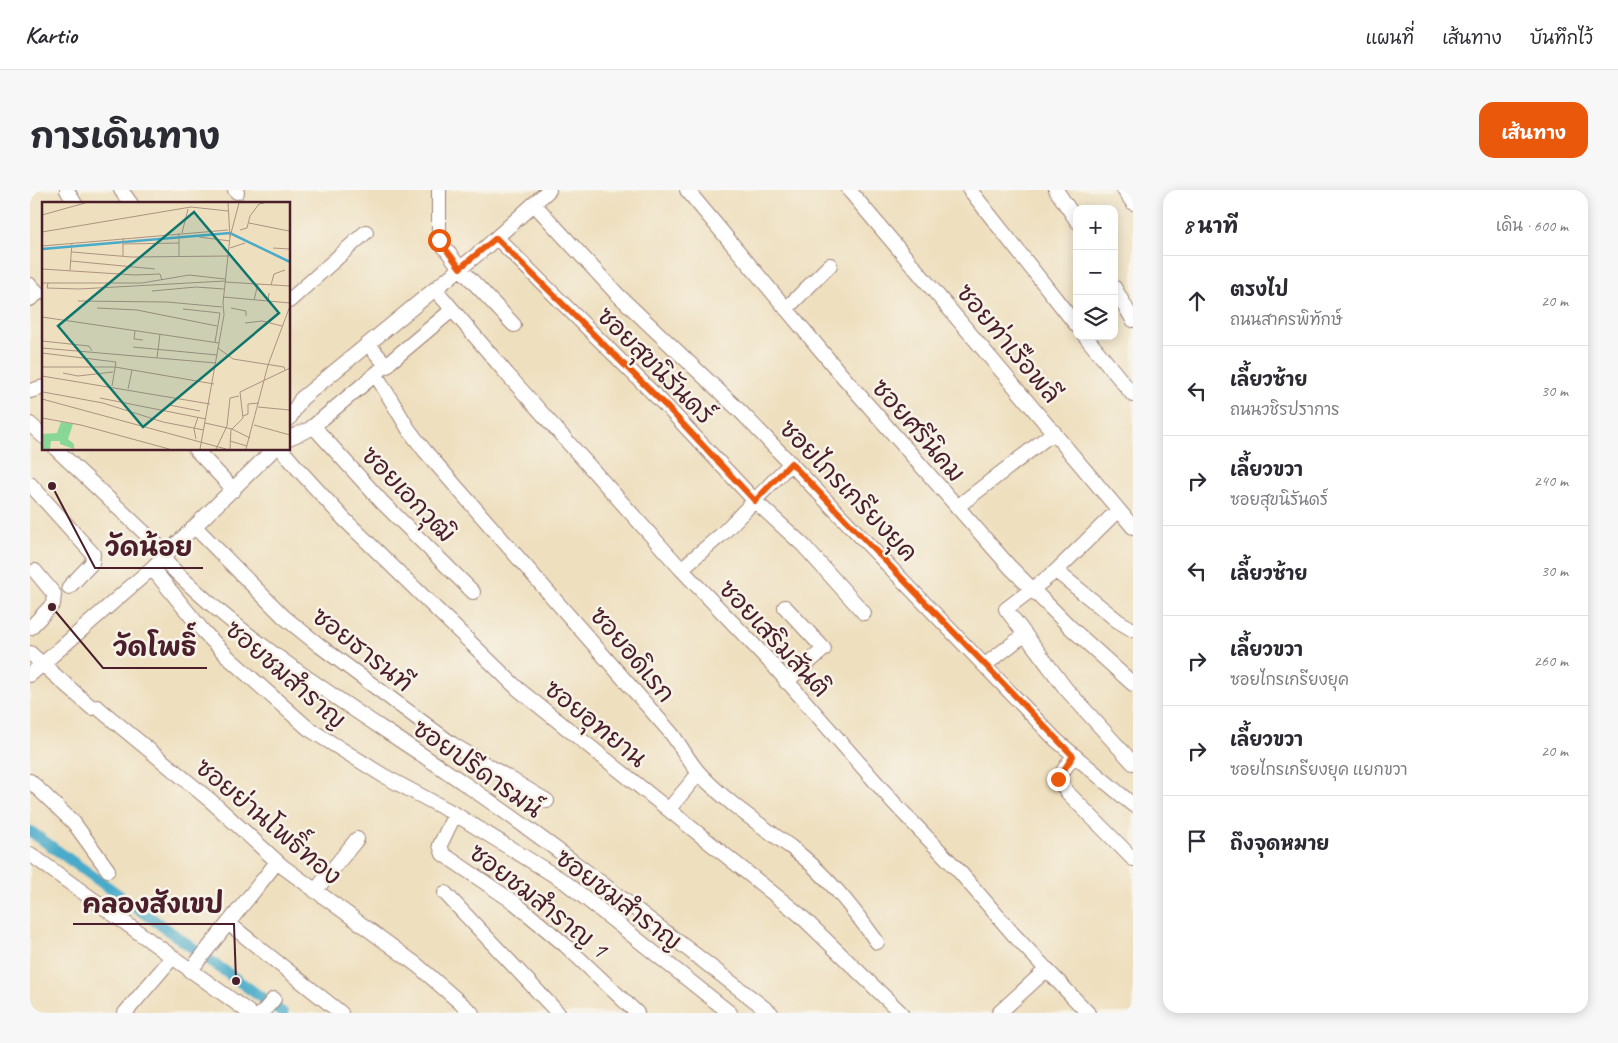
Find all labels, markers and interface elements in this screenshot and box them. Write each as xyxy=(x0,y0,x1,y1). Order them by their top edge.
text: Kartio xyxy=(25,20,77,50)
text: แผนที่ xyxy=(1366,27,1414,49)
text: เส้นทาง xyxy=(1442,27,1502,49)
text: บันทึกไว้ xyxy=(1530,27,1593,49)
button: เส้นทาง xyxy=(1479,102,1588,158)
text: การเดินทาง xyxy=(30,114,220,159)
inset map xyxy=(42,202,290,450)
map controls xyxy=(1073,205,1118,340)
button: + xyxy=(1073,205,1118,250)
text: 8 นาที xyxy=(1183,213,1238,239)
text: เดิน · 600 m xyxy=(1496,216,1568,236)
route start xyxy=(428,229,451,252)
button: − xyxy=(1073,250,1118,295)
street label: ซอยท่าเรือพลี xyxy=(949,277,1068,410)
text: ตรงไป xyxy=(1230,278,1288,302)
icon: ahead xyxy=(1183,287,1211,315)
text: 20 m xyxy=(1541,291,1568,311)
button: layers xyxy=(1073,295,1118,340)
street label: ซอยสุขนิรันดร์ xyxy=(588,300,721,433)
text: ถนนสาครพิทักษ์ xyxy=(1230,310,1343,330)
text: เลี้ยวซ้าย xyxy=(1230,368,1307,392)
street label: ซอยศรีนิคม xyxy=(865,372,972,489)
icon: left xyxy=(1183,377,1211,405)
text: 30 m xyxy=(1541,381,1568,401)
text: ถนนวชิรปราการ xyxy=(1230,400,1340,420)
street label: ซอยไกรเกรียงยุค xyxy=(771,412,925,570)
street label: ซอยเอกวุฒิ xyxy=(353,440,462,551)
text: เลี้ยวขวา xyxy=(1230,458,1303,482)
icon: right xyxy=(1183,467,1211,495)
text: 240 m xyxy=(1534,471,1568,491)
text: ซอยสุขนิรันดร์ xyxy=(1230,490,1328,510)
callout: วัดน้อย xyxy=(95,527,203,568)
text: วัดน้อย xyxy=(105,530,193,564)
icon: left xyxy=(1183,557,1211,585)
text: 30 m xyxy=(1541,561,1568,581)
text: เลี้ยวซ้าย xyxy=(1230,562,1307,586)
street label: ซอยเสริมสันติ xyxy=(712,573,837,704)
street label: ซอยธารนที xyxy=(305,600,419,699)
street label: ซอยอดิเรก xyxy=(583,600,682,709)
street label: ซอยชมสำราญ xyxy=(218,613,352,736)
text: วัดโพธิ์ xyxy=(113,622,197,664)
callout: วัดโพธิ์ xyxy=(103,627,207,668)
text: เลี้ยวขวา xyxy=(1230,638,1303,662)
icon: right xyxy=(1183,647,1211,675)
text: 260 m xyxy=(1534,651,1568,671)
text: ซอยไกรเกรียงยุค xyxy=(1230,670,1349,690)
street label: ซอยอุทยาน xyxy=(536,673,653,777)
street label: ซอยปรีดารมน์ xyxy=(406,711,549,826)
text: เลี้ยวขวา xyxy=(1230,728,1303,752)
icon: right xyxy=(1183,737,1211,765)
text: 20 m xyxy=(1541,741,1568,761)
street label: ซอยย่านโพธิ์ทอง xyxy=(189,746,352,892)
text: ซอยไกรเกรียงยุค แยกขวา xyxy=(1230,760,1407,780)
route end xyxy=(1047,768,1070,791)
icon: arrive xyxy=(1183,827,1211,855)
text: ถึงจุดหมาย xyxy=(1230,832,1329,856)
street label: ซอยชมสำราญ 1 xyxy=(463,837,616,966)
street label: ซอยชมสำราญ xyxy=(549,842,688,958)
callout: คลองสังเขป xyxy=(73,883,234,924)
text: คลองสังเขป xyxy=(83,888,223,921)

